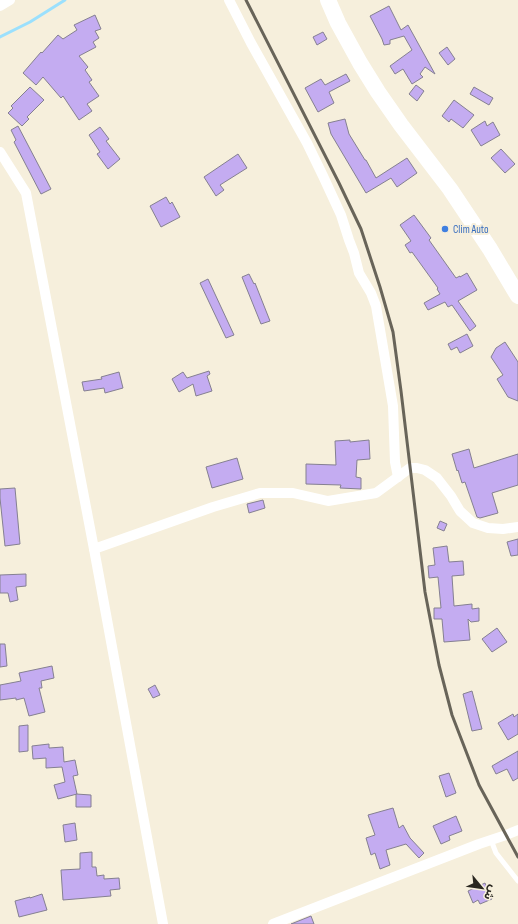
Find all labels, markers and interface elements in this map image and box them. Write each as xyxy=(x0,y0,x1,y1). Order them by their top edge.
place label: Clim Auto xyxy=(453,223,489,236)
marker: Clim Auto xyxy=(440,224,450,234)
north arrow xyxy=(462,868,502,908)
text: ش xyxy=(481,883,500,902)

